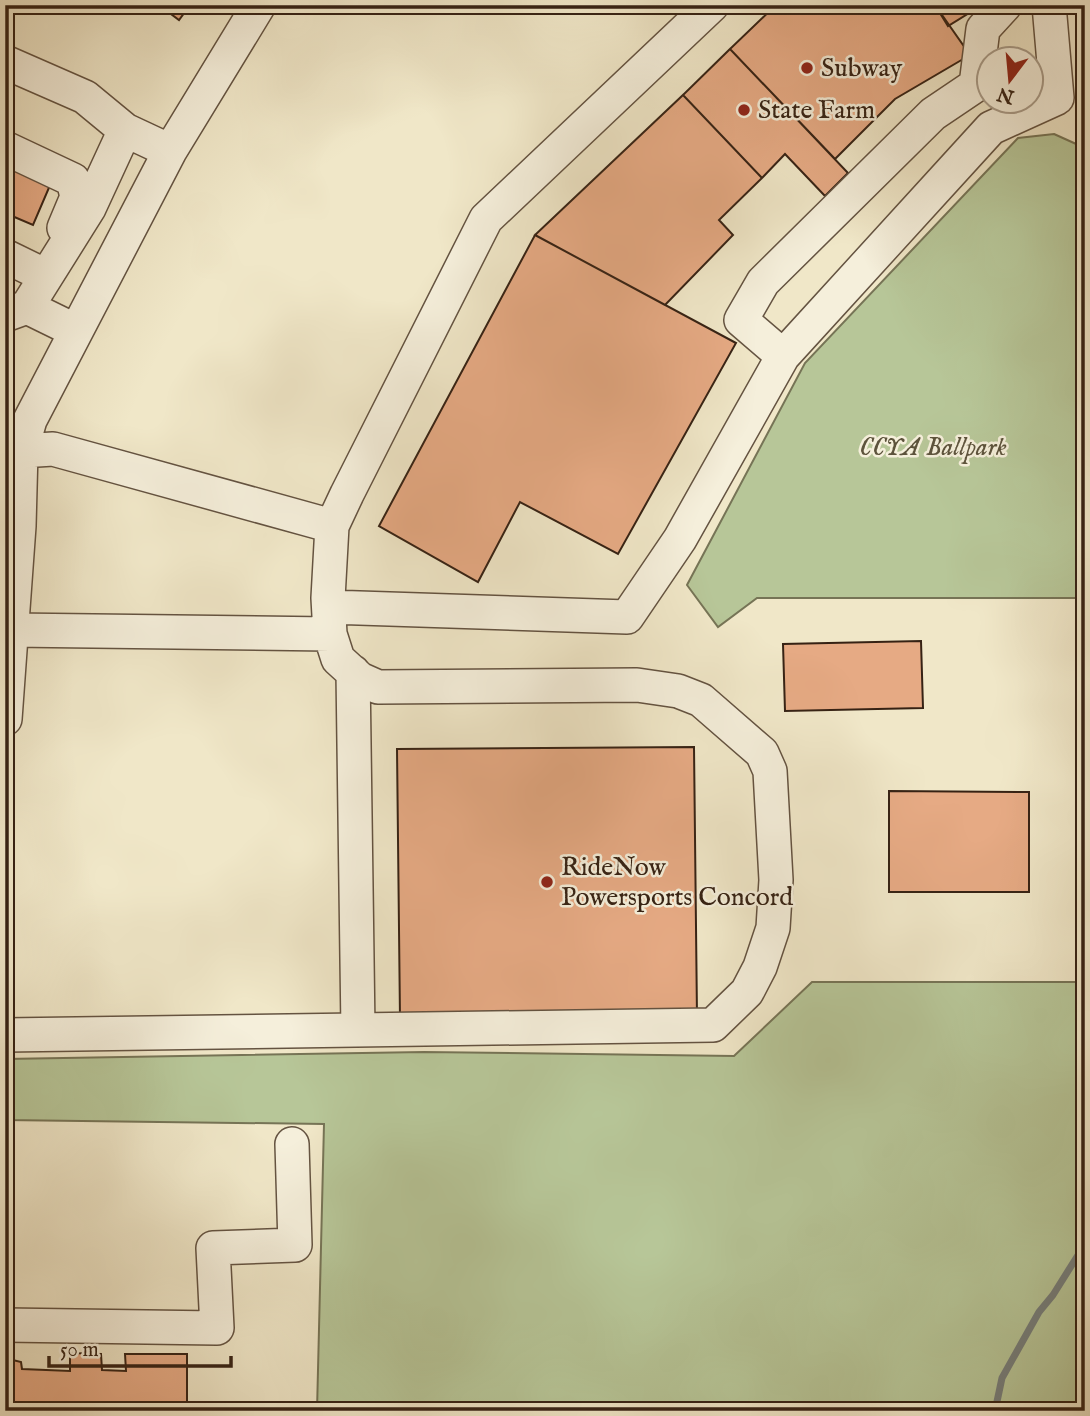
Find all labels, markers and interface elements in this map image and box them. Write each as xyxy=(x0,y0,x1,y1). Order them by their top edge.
north arrow xyxy=(974,46,1044,116)
place label: Subway xyxy=(821,52,902,85)
marker: Subway xyxy=(799,60,815,76)
text: N xyxy=(994,80,1018,108)
place label: State Farm xyxy=(758,94,875,127)
marker: State Farm xyxy=(736,102,752,118)
park label: CCYA Ballpark xyxy=(859,431,1007,464)
place label: RideNow Powersports Concord xyxy=(561,851,793,914)
marker: RideNow Powersports Concord xyxy=(539,874,555,890)
scale bar xyxy=(49,1325,231,1369)
text: 50 m xyxy=(60,1337,99,1364)

